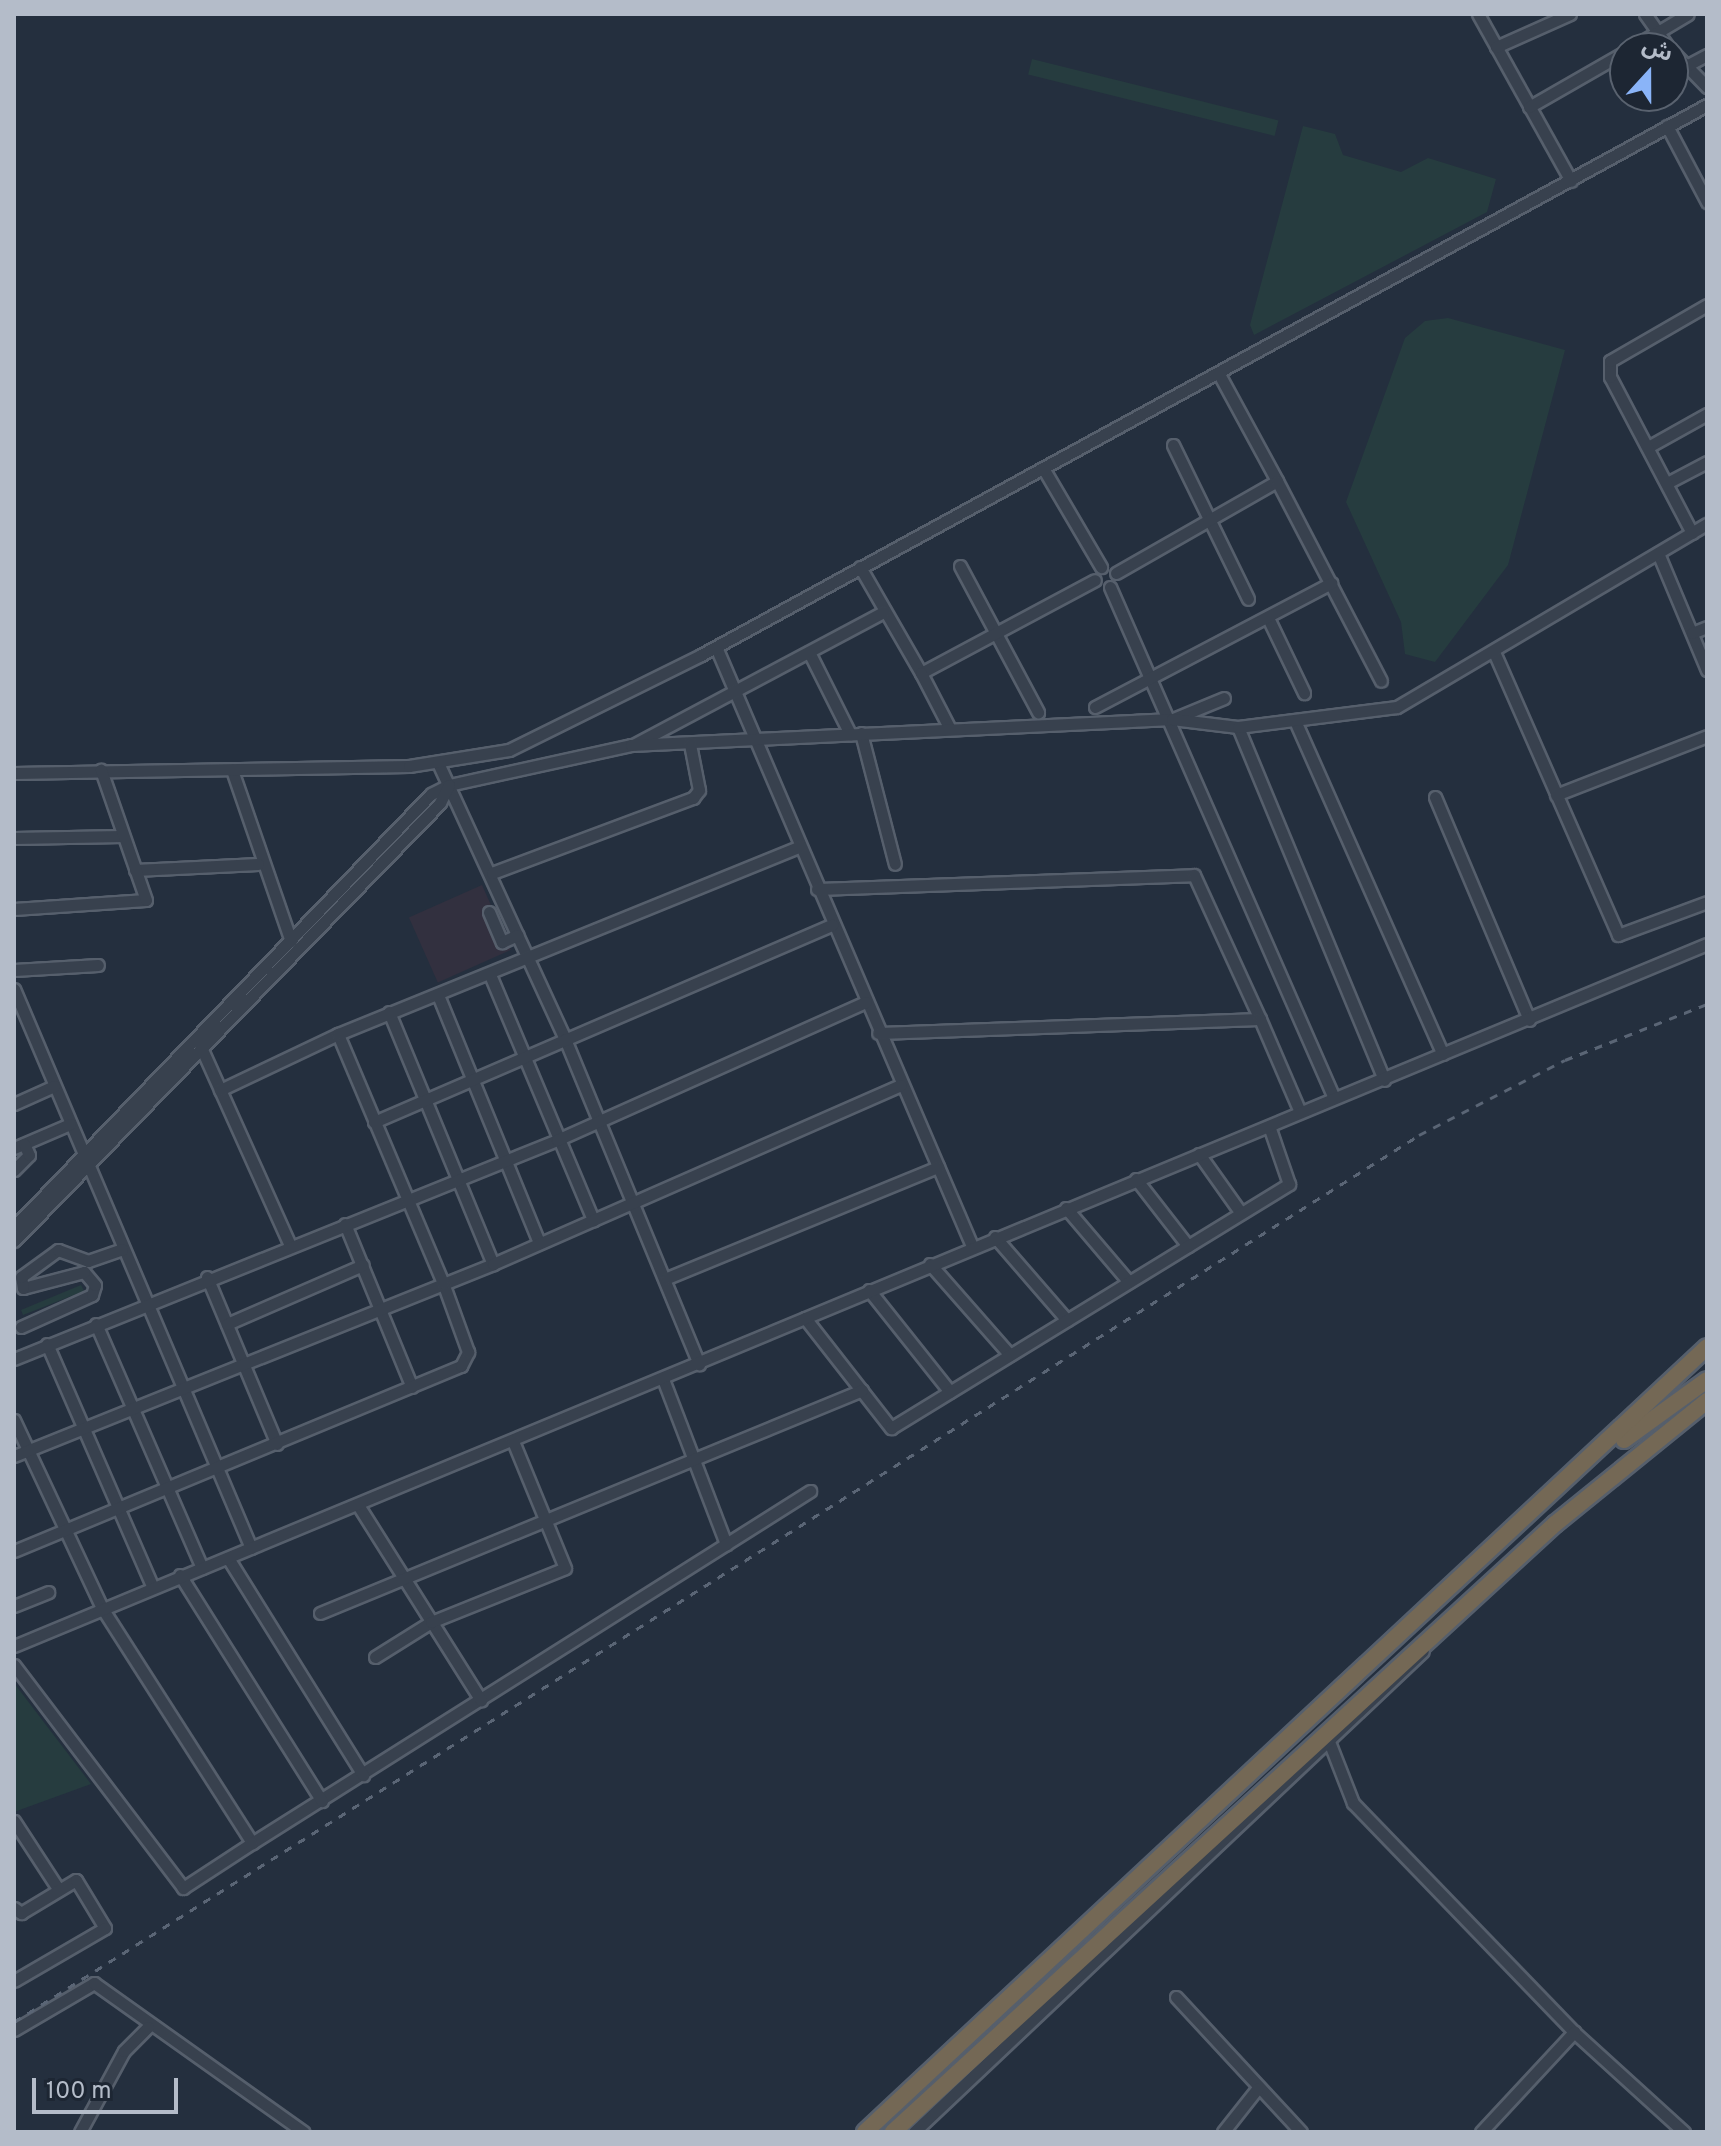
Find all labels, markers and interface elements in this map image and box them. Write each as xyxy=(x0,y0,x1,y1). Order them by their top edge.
north arrow xyxy=(1609,32,1689,112)
text: ش xyxy=(1638,33,1676,69)
scale bar xyxy=(36,2062,182,2112)
text: 100 m xyxy=(46,2077,112,2107)

